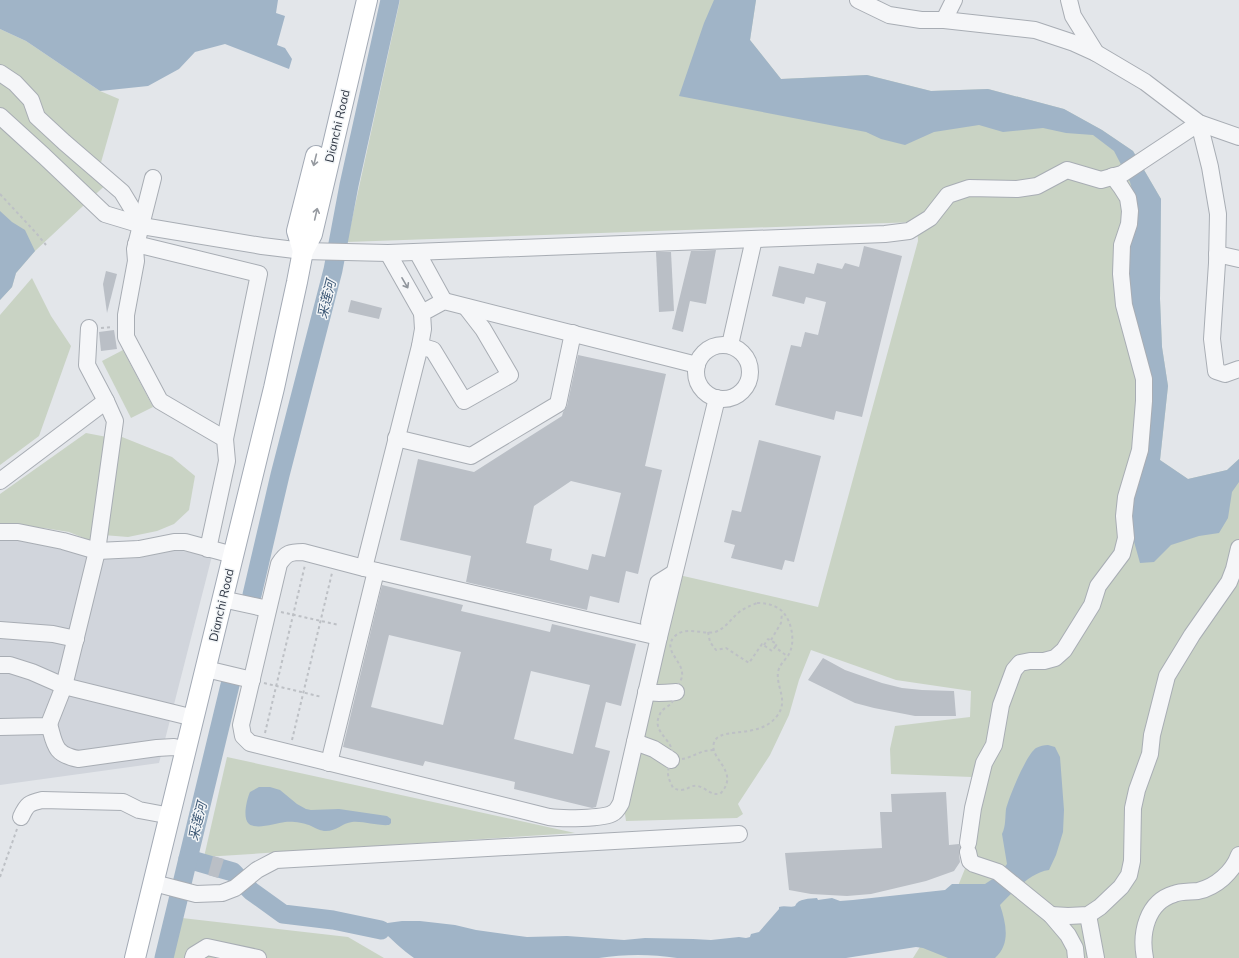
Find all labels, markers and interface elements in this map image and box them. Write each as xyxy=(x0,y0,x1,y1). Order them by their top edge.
street label: Dianchi Road xyxy=(321,88,353,164)
one-way arrow xyxy=(311,153,319,166)
one-way arrow xyxy=(313,208,321,221)
water label: 采莲河 xyxy=(314,275,339,320)
one-way arrow xyxy=(401,277,409,289)
street label: Dianchi Road xyxy=(205,567,237,643)
water label: 采莲河 xyxy=(185,797,210,842)

